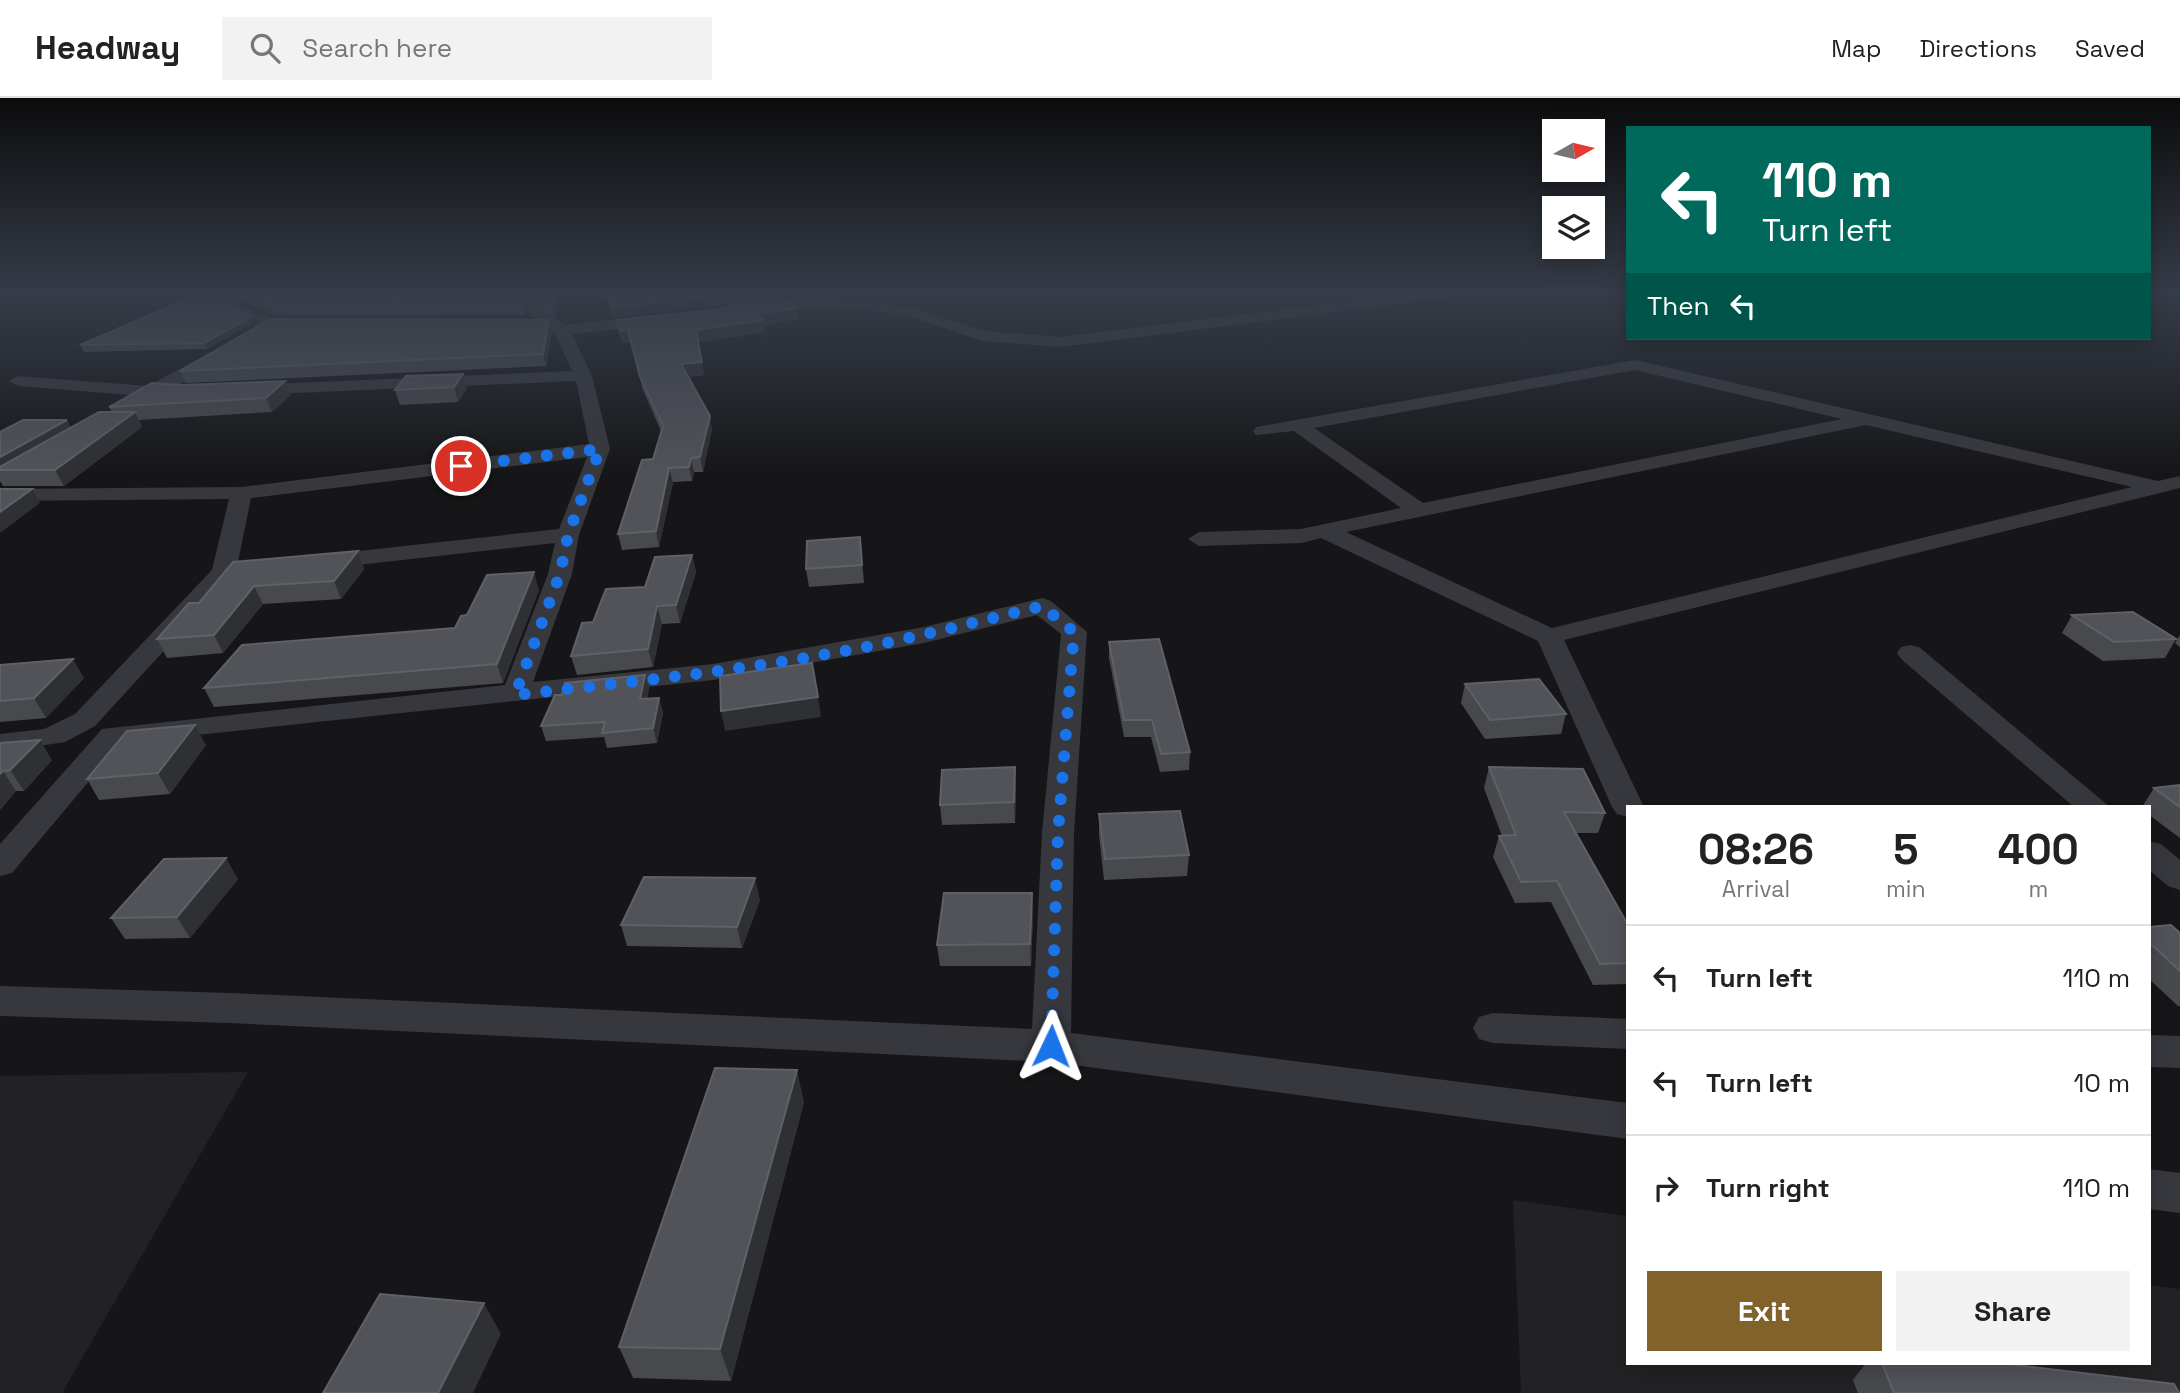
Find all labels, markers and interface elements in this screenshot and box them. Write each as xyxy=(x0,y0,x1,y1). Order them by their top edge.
search box xyxy=(222,17,712,80)
text: Headway xyxy=(35,27,180,69)
icon: search xyxy=(246,29,284,67)
text: Search here xyxy=(302,31,452,65)
text: Map xyxy=(1831,33,1881,64)
text: Directions xyxy=(1919,33,2037,64)
text: Saved xyxy=(2075,33,2145,64)
north arrow xyxy=(1542,119,1605,182)
map controls xyxy=(1542,119,1605,259)
text: 110 m xyxy=(1762,149,1892,211)
icon: left xyxy=(1647,154,1738,245)
button: layers xyxy=(1542,196,1605,259)
text: Turn left xyxy=(1762,210,1892,250)
icon: left xyxy=(1724,287,1762,325)
text: Then xyxy=(1647,289,1710,323)
pin xyxy=(431,436,491,496)
icon: arrive xyxy=(442,447,480,485)
text: 08:26 xyxy=(1698,823,1814,876)
text: 5 xyxy=(1893,823,1918,876)
text: 400 xyxy=(1998,823,2079,876)
text: Arrival xyxy=(1722,874,1790,904)
text: min xyxy=(1886,874,1926,904)
text: m xyxy=(2028,874,2048,904)
icon: left xyxy=(1647,959,1685,997)
text: Turn left xyxy=(1706,961,1813,995)
text: 110 m xyxy=(2063,961,2130,995)
position arrow xyxy=(1014,1009,1088,1083)
icon: left xyxy=(1647,1064,1685,1102)
text: Turn left xyxy=(1706,1066,1813,1100)
text: 10 m xyxy=(2073,1066,2130,1100)
icon: right xyxy=(1647,1169,1685,1207)
text: Turn right xyxy=(1706,1171,1830,1205)
text: 110 m xyxy=(2063,1171,2130,1205)
button: Exit xyxy=(1647,1271,1882,1351)
button: Share xyxy=(1896,1271,2130,1351)

